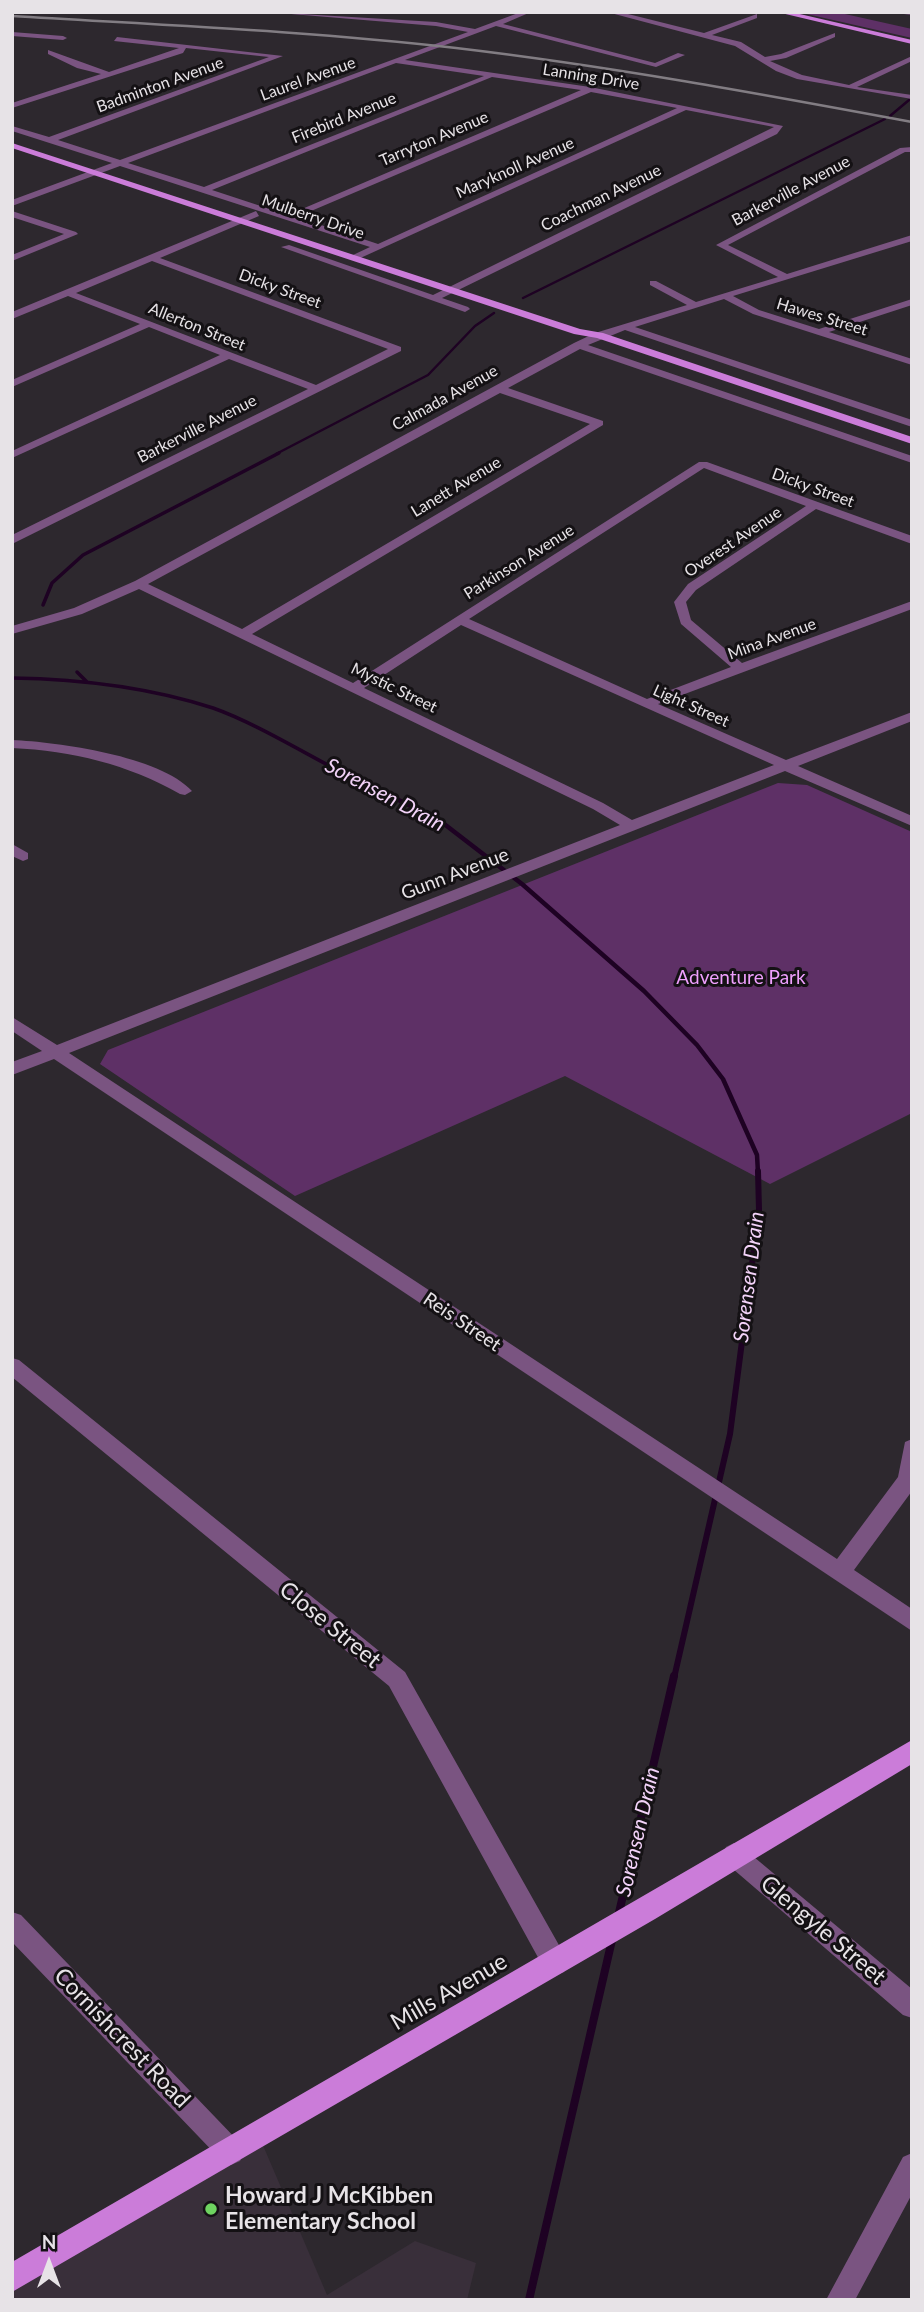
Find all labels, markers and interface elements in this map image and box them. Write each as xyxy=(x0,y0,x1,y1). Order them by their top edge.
street label: Badminton Avenue xyxy=(94,53,226,117)
street label: Laurel Avenue xyxy=(258,53,358,105)
street label: Lanning Drive xyxy=(541,60,641,94)
street label: Firebird Avenue xyxy=(289,88,399,148)
street label: Tarryton Avenue xyxy=(377,107,491,171)
street label: Maryknoll Avenue xyxy=(453,133,577,203)
street label: Barkerville Avenue xyxy=(729,152,853,230)
street label: Coachman Avenue xyxy=(538,161,664,235)
street label: Mulberry Drive xyxy=(259,191,367,243)
street label: Dicky Street xyxy=(236,265,324,313)
street label: Hawes Street xyxy=(774,294,870,340)
street label: Allerton Street xyxy=(146,299,248,355)
street label: Calmada Avenue xyxy=(389,361,501,435)
street label: Barkerville Avenue xyxy=(134,391,260,467)
street label: Lanett Avenue xyxy=(408,453,504,521)
street label: Dicky Street xyxy=(769,464,857,512)
street label: Overest Avenue xyxy=(681,502,785,582)
street label: Parkinson Avenue xyxy=(460,520,578,604)
street label: Mina Avenue xyxy=(725,614,819,664)
street label: Mystic Street xyxy=(348,659,440,717)
street label: Light Street xyxy=(650,681,732,731)
water label: Sorensen Drain xyxy=(321,753,449,837)
street label: Gunn Avenue xyxy=(398,843,512,905)
park label: Adventure Park xyxy=(676,967,806,989)
water label: Sorensen Drain xyxy=(728,1210,770,1344)
street label: Reis Street xyxy=(419,1288,505,1356)
street label: Close Street xyxy=(274,1576,386,1674)
water label: Sorensen Drain xyxy=(611,1765,665,1899)
street label: Glengyle Street xyxy=(755,1870,891,1990)
street label: Mills Avenue xyxy=(386,1948,512,2036)
street label: Cornishcrest Road xyxy=(48,1962,196,2114)
place label: Howard J McKibben Elementary School xyxy=(225,2182,433,2236)
marker: Howard J McKibben Elementary School xyxy=(203,2201,219,2217)
north arrow xyxy=(14,2228,84,2298)
text: N xyxy=(42,2230,56,2253)

